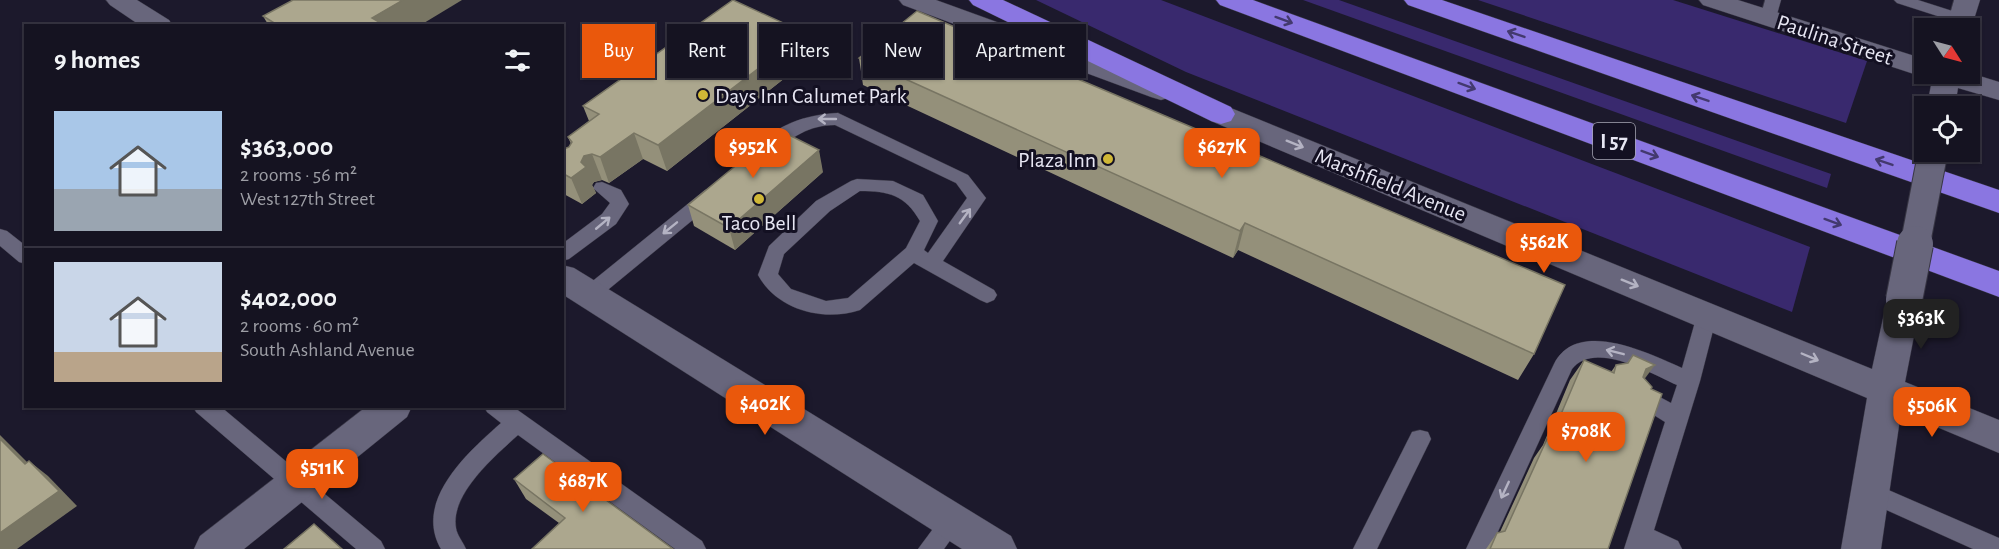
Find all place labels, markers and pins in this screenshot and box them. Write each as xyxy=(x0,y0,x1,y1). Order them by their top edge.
place label: Days Inn Calumet Park xyxy=(715,85,906,107)
marker: Days Inn Calumet Park xyxy=(696,88,710,102)
pin: $952K xyxy=(711,128,795,179)
pin: $627K xyxy=(1180,128,1264,179)
place label: Plaza Inn xyxy=(1018,149,1096,171)
marker: Plaza Inn xyxy=(1101,152,1115,166)
marker: Taco Bell xyxy=(752,192,766,206)
place label: Taco Bell xyxy=(722,212,796,234)
pin: $562K xyxy=(1502,223,1586,274)
pin: $363K xyxy=(1879,299,1963,350)
pin: $402K xyxy=(723,385,807,436)
pin: $506K xyxy=(1890,387,1974,438)
pin: $708K xyxy=(1544,412,1628,463)
pin: $511K xyxy=(280,449,364,500)
pin: $687K xyxy=(541,462,625,513)

